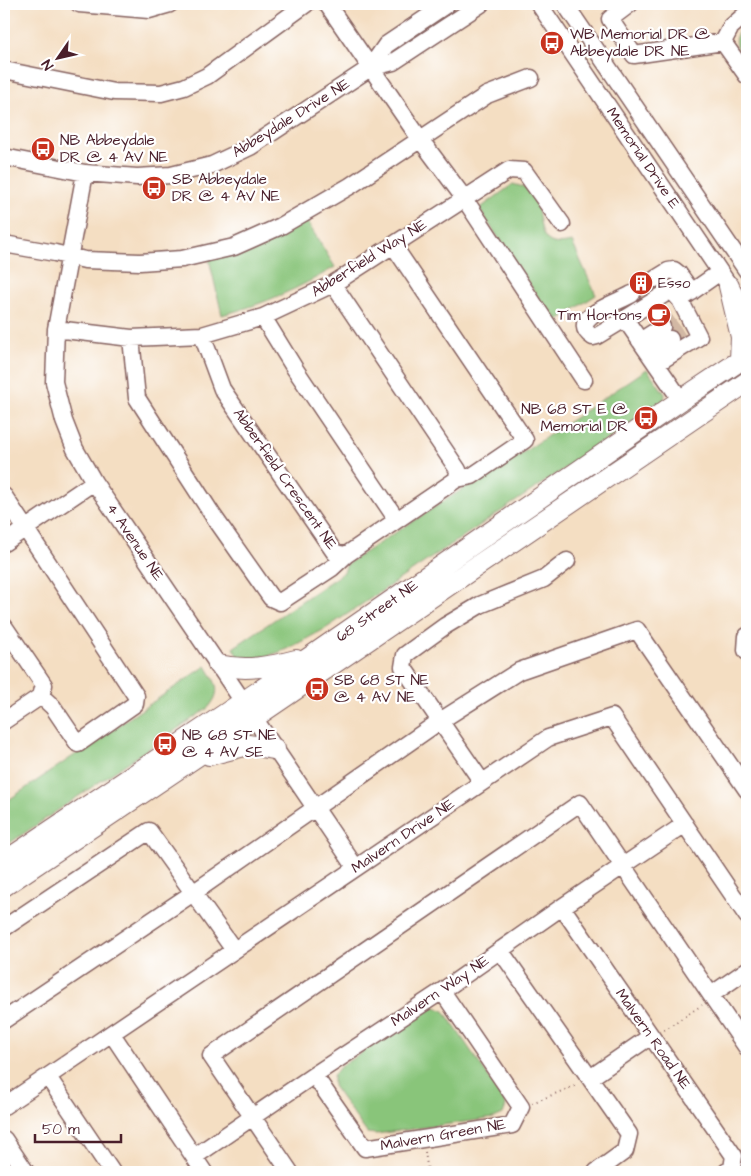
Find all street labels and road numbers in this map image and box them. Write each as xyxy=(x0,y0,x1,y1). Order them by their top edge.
street label: Abbeydale Drive NE xyxy=(228,73,354,164)
street label: Memorial Drive E xyxy=(601,103,685,213)
street label: Abberfield Way NE xyxy=(307,214,431,303)
street label: Abberfield Crescent NE xyxy=(228,404,342,554)
street label: 4 Avenue NE xyxy=(101,499,169,585)
street label: 68 Street NE xyxy=(332,575,422,647)
street label: Malvern Drive NE xyxy=(347,794,459,878)
street label: Malvern Way NE xyxy=(387,950,494,1033)
street label: Malvern Road NE xyxy=(610,984,696,1094)
street label: Malvern Green NE xyxy=(379,1114,507,1156)

